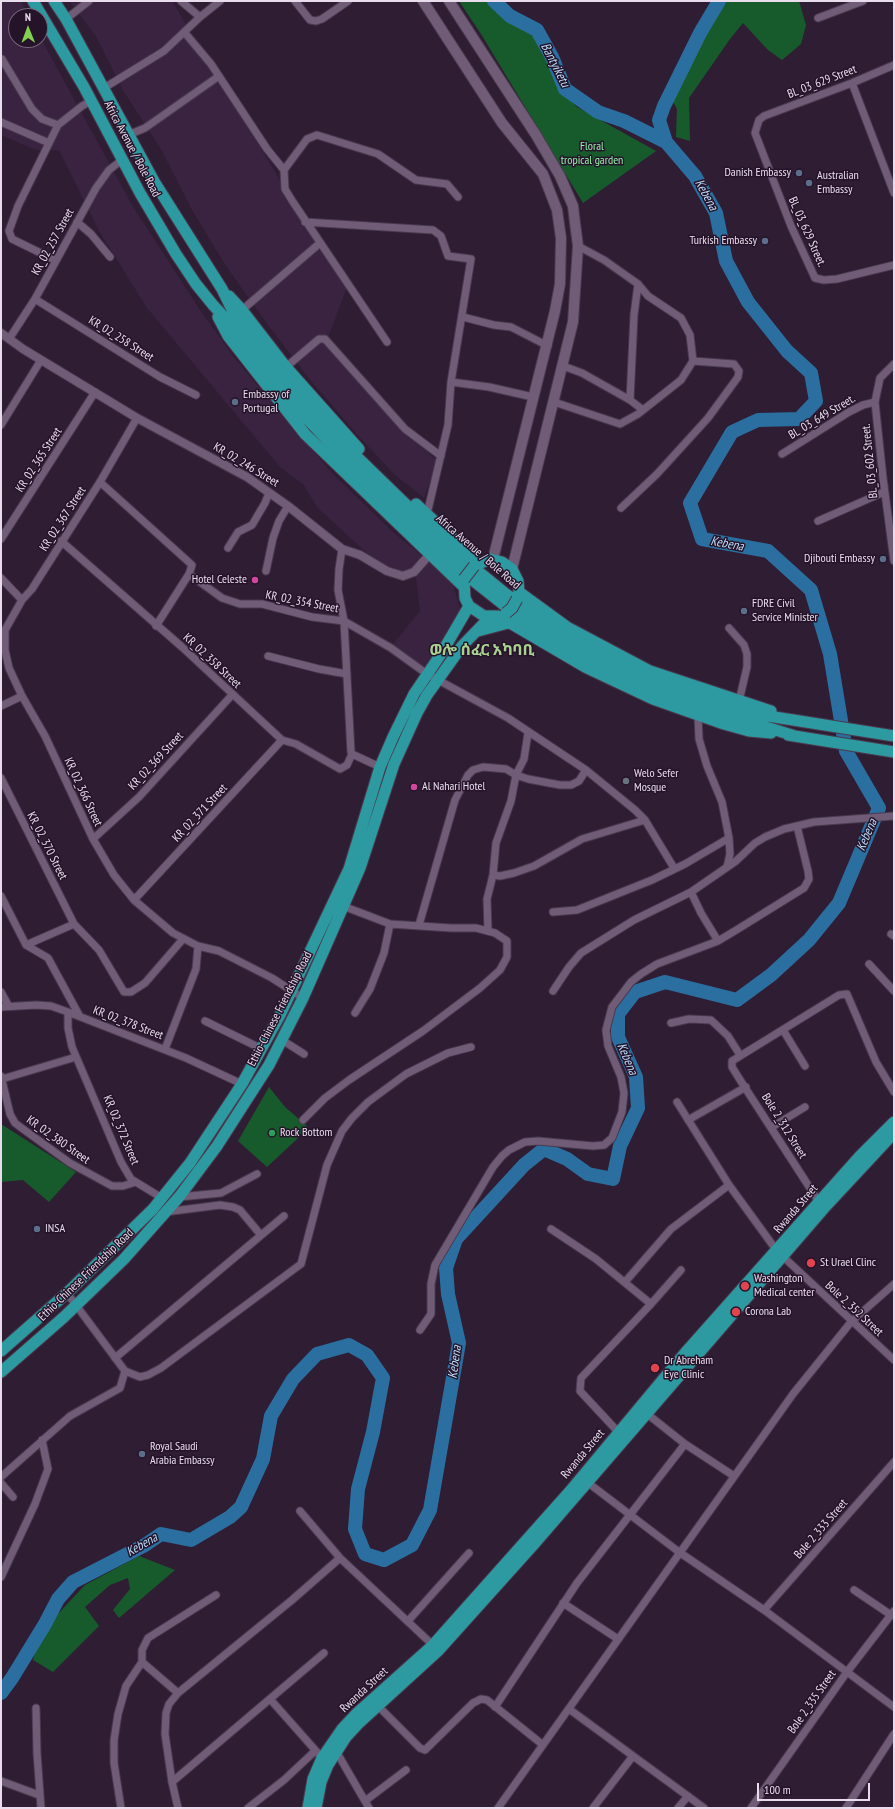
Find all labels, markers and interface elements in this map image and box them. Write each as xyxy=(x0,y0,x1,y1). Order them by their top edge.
north arrow xyxy=(8,8,48,48)
text: N xyxy=(25,10,31,24)
water label: Bantyiketu xyxy=(537,40,573,90)
street label: BL_03_629 Street xyxy=(785,62,859,102)
street label: Africa Avenue / Bole Road xyxy=(101,98,163,200)
park label: Floral tropical garden xyxy=(561,140,623,168)
place label: Danish Embassy xyxy=(725,166,791,180)
marker: Danish Embassy xyxy=(794,168,804,178)
place label: Australian Embassy xyxy=(817,169,859,197)
water label: Kebena xyxy=(691,177,721,213)
marker: Australian Embassy xyxy=(804,178,814,188)
street label: BL_03_629 Street. xyxy=(785,195,829,269)
street label: KR_02_257 Street xyxy=(29,206,77,278)
place label: Turkish Embassy xyxy=(689,234,757,248)
marker: Turkish Embassy xyxy=(760,236,770,246)
street label: KR_02_258 Street xyxy=(86,313,156,365)
place label: Embassy of Portugal xyxy=(243,388,289,416)
street label: BL_03_649 Street. xyxy=(786,391,858,443)
marker: Embassy of Portugal xyxy=(230,397,240,407)
street label: BL_03_602 Street. xyxy=(859,423,881,499)
street label: KR_02_365 Street xyxy=(13,425,65,495)
street label: KR_02_246 Street xyxy=(211,440,281,490)
street label: KR_02_367 Street xyxy=(37,484,89,554)
street label: Africa Avenue / Bole Road xyxy=(433,512,523,592)
water label: Kebena xyxy=(709,533,745,555)
place label: Djibouti Embassy xyxy=(804,552,875,566)
marker: Djibouti Embassy xyxy=(878,554,888,564)
place label: Hotel Celeste xyxy=(192,573,247,587)
marker: Hotel Celeste xyxy=(250,575,260,585)
street label: KR_02_354 Street xyxy=(264,588,340,616)
place label: FDRE Civil Service Minister xyxy=(752,597,818,625)
marker: FDRE Civil Service Minister xyxy=(739,606,749,616)
street label: KR_02_358 Street xyxy=(180,630,244,692)
district label: ወሎ ሰፈር አካባቢ xyxy=(429,640,535,660)
street label: KR_02_369 Street xyxy=(125,729,187,793)
street label: KR_02_366 Street xyxy=(61,755,105,829)
place label: Welo Sefer Mosque xyxy=(634,767,678,795)
marker: Welo Sefer Mosque xyxy=(621,776,631,786)
place label: Al Nahari Hotel xyxy=(422,780,485,794)
street label: KR_02_371 Street xyxy=(169,781,231,845)
marker: Al Nahari Hotel xyxy=(409,782,419,792)
street label: KR_02_370 Street xyxy=(24,810,70,882)
water label: Kebena xyxy=(853,817,881,853)
street label: Ethio-Chinese Friendship Road xyxy=(245,949,315,1069)
street label: KR_02_378 Street xyxy=(91,1003,165,1043)
water label: Kebena xyxy=(613,1041,641,1077)
street label: Bole 2_312 Street xyxy=(758,1091,810,1161)
street label: KR_02_372 Street xyxy=(100,1093,142,1167)
street label: KR_02_380 Street xyxy=(24,1113,92,1167)
place label: Rock Bottom xyxy=(280,1126,332,1140)
marker: Rock Bottom xyxy=(267,1128,277,1138)
street label: Rwanda Street xyxy=(771,1182,821,1236)
place label: INSA xyxy=(45,1222,65,1236)
marker: INSA xyxy=(32,1224,42,1234)
street label: Ethio-Chinese Friendship Road xyxy=(35,1226,137,1324)
place label: St Urael Clinc xyxy=(820,1256,876,1270)
marker: St Urael Clinc xyxy=(805,1257,817,1269)
place label: Washington Medical center xyxy=(754,1272,815,1300)
street label: Bole 2_352 Street xyxy=(822,1278,886,1340)
marker: Washington Medical center xyxy=(739,1280,751,1292)
place label: Corona Lab xyxy=(745,1305,791,1319)
marker: Corona Lab xyxy=(730,1306,742,1318)
water label: Kebena xyxy=(445,1344,465,1380)
place label: Dr Abreham Eye Clinic xyxy=(664,1354,713,1382)
marker: Dr Abreham Eye Clinic xyxy=(649,1362,661,1374)
street label: Rwanda Street xyxy=(558,1426,608,1482)
place label: Royal Saudi Arabia Embassy xyxy=(150,1440,215,1468)
marker: Royal Saudi Arabia Embassy xyxy=(137,1449,147,1459)
street label: Bole 2_333 Street xyxy=(791,1496,851,1562)
water label: Kebena xyxy=(124,1530,160,1560)
street label: Rwanda Street xyxy=(337,1664,391,1716)
street label: Bole 2_335 Street xyxy=(785,1668,839,1736)
scale bar xyxy=(759,1775,872,1801)
text: 100 m xyxy=(764,1782,791,1797)

